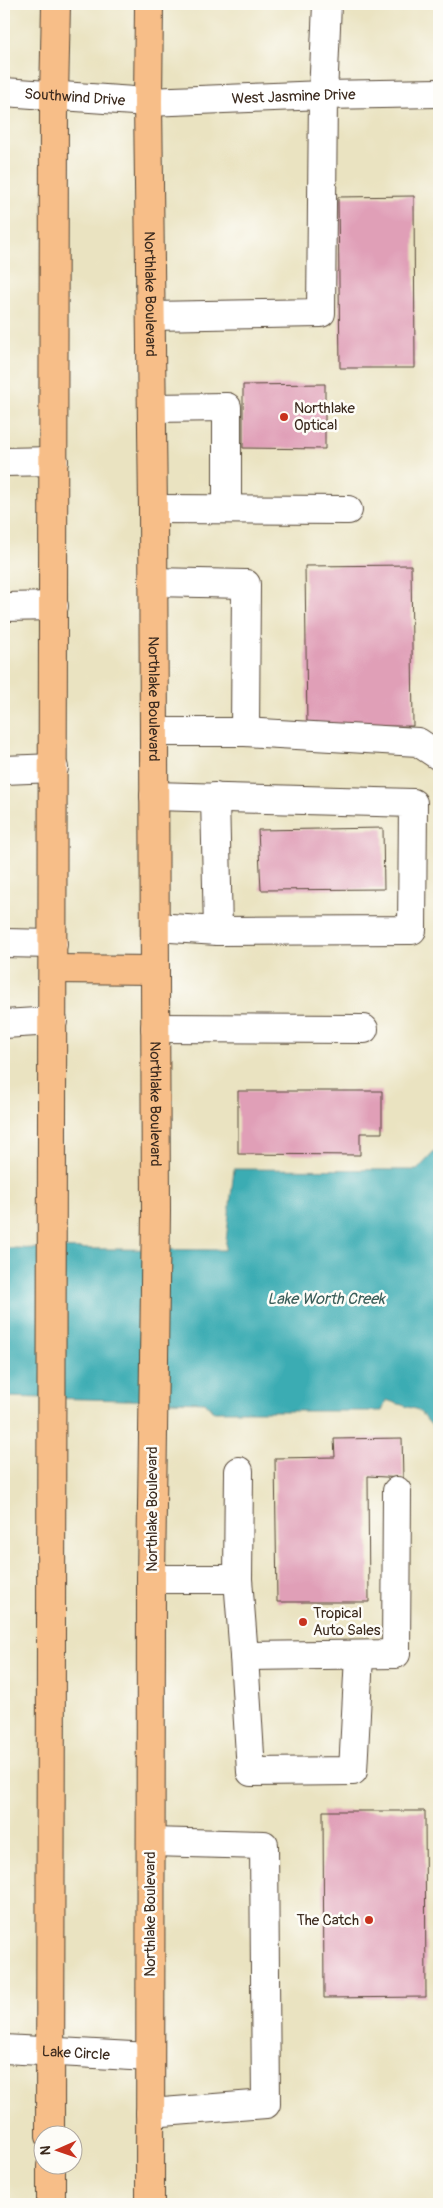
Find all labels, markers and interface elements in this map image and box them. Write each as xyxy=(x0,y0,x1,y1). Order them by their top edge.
street label: Southwind Drive xyxy=(24,84,127,110)
street label: West Jasmine Drive xyxy=(231,85,356,109)
street label: Northlake Boulevard xyxy=(140,231,160,357)
place label: Northlake Optical xyxy=(294,399,355,435)
marker: Northlake Optical xyxy=(278,411,290,423)
street label: Northlake Boulevard xyxy=(144,636,163,762)
street label: Northlake Boulevard xyxy=(145,1041,165,1167)
water label: Lake Worth Creek xyxy=(267,1289,386,1309)
street label: Northlake Boulevard xyxy=(143,1446,162,1572)
place label: Tropical Auto Sales xyxy=(313,1604,381,1640)
marker: Tropical Auto Sales xyxy=(297,1616,309,1628)
street label: Northlake Boulevard xyxy=(141,1851,160,1977)
place label: The Catch xyxy=(297,1911,359,1930)
marker: The Catch xyxy=(363,1914,375,1926)
street label: Lake Circle xyxy=(41,2042,111,2065)
north arrow xyxy=(32,2126,82,2176)
text: N xyxy=(37,2145,54,2155)

